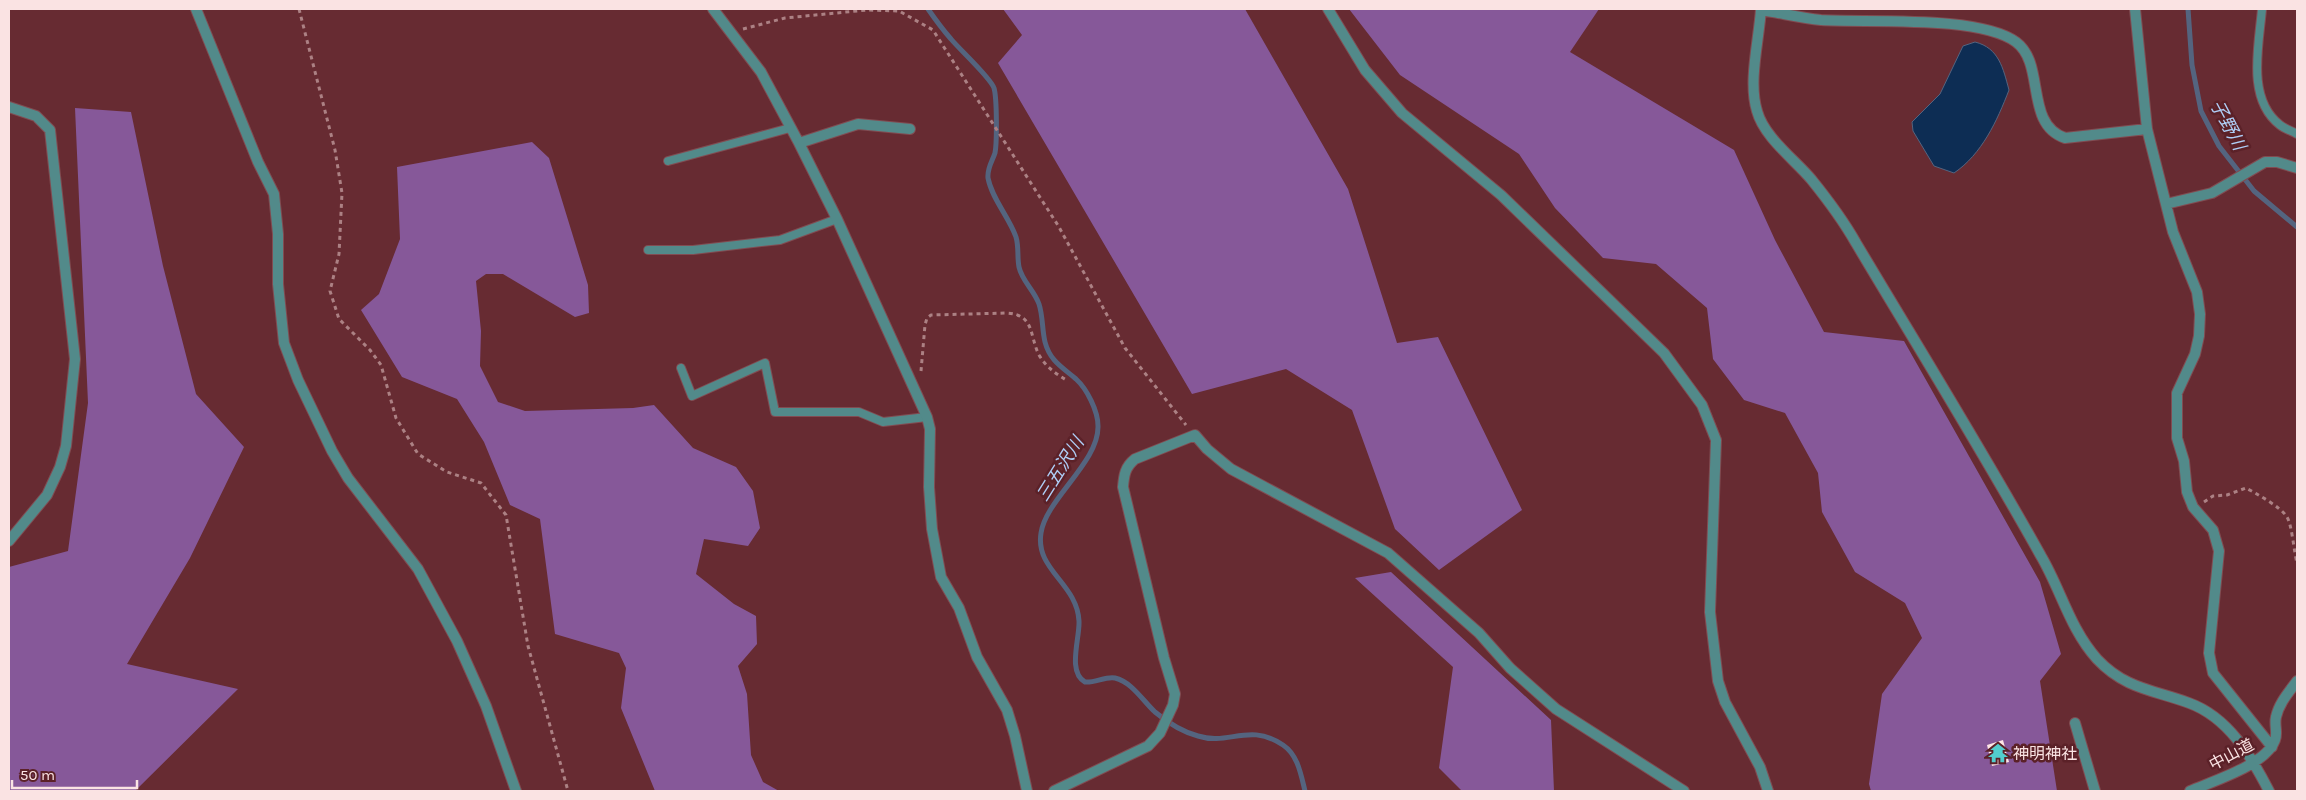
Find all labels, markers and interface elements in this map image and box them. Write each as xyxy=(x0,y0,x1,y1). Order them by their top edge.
water label: 子野川 xyxy=(2206,96,2251,156)
water label: 三五沢川 xyxy=(1032,431,1089,505)
street label: 中山道 xyxy=(2206,735,2257,774)
temple icon: 神明神社 xyxy=(1987,742,2009,764)
place label: 神明神社 xyxy=(2013,744,2077,763)
scale bar xyxy=(12,758,138,790)
text: 50 m xyxy=(20,766,55,784)

